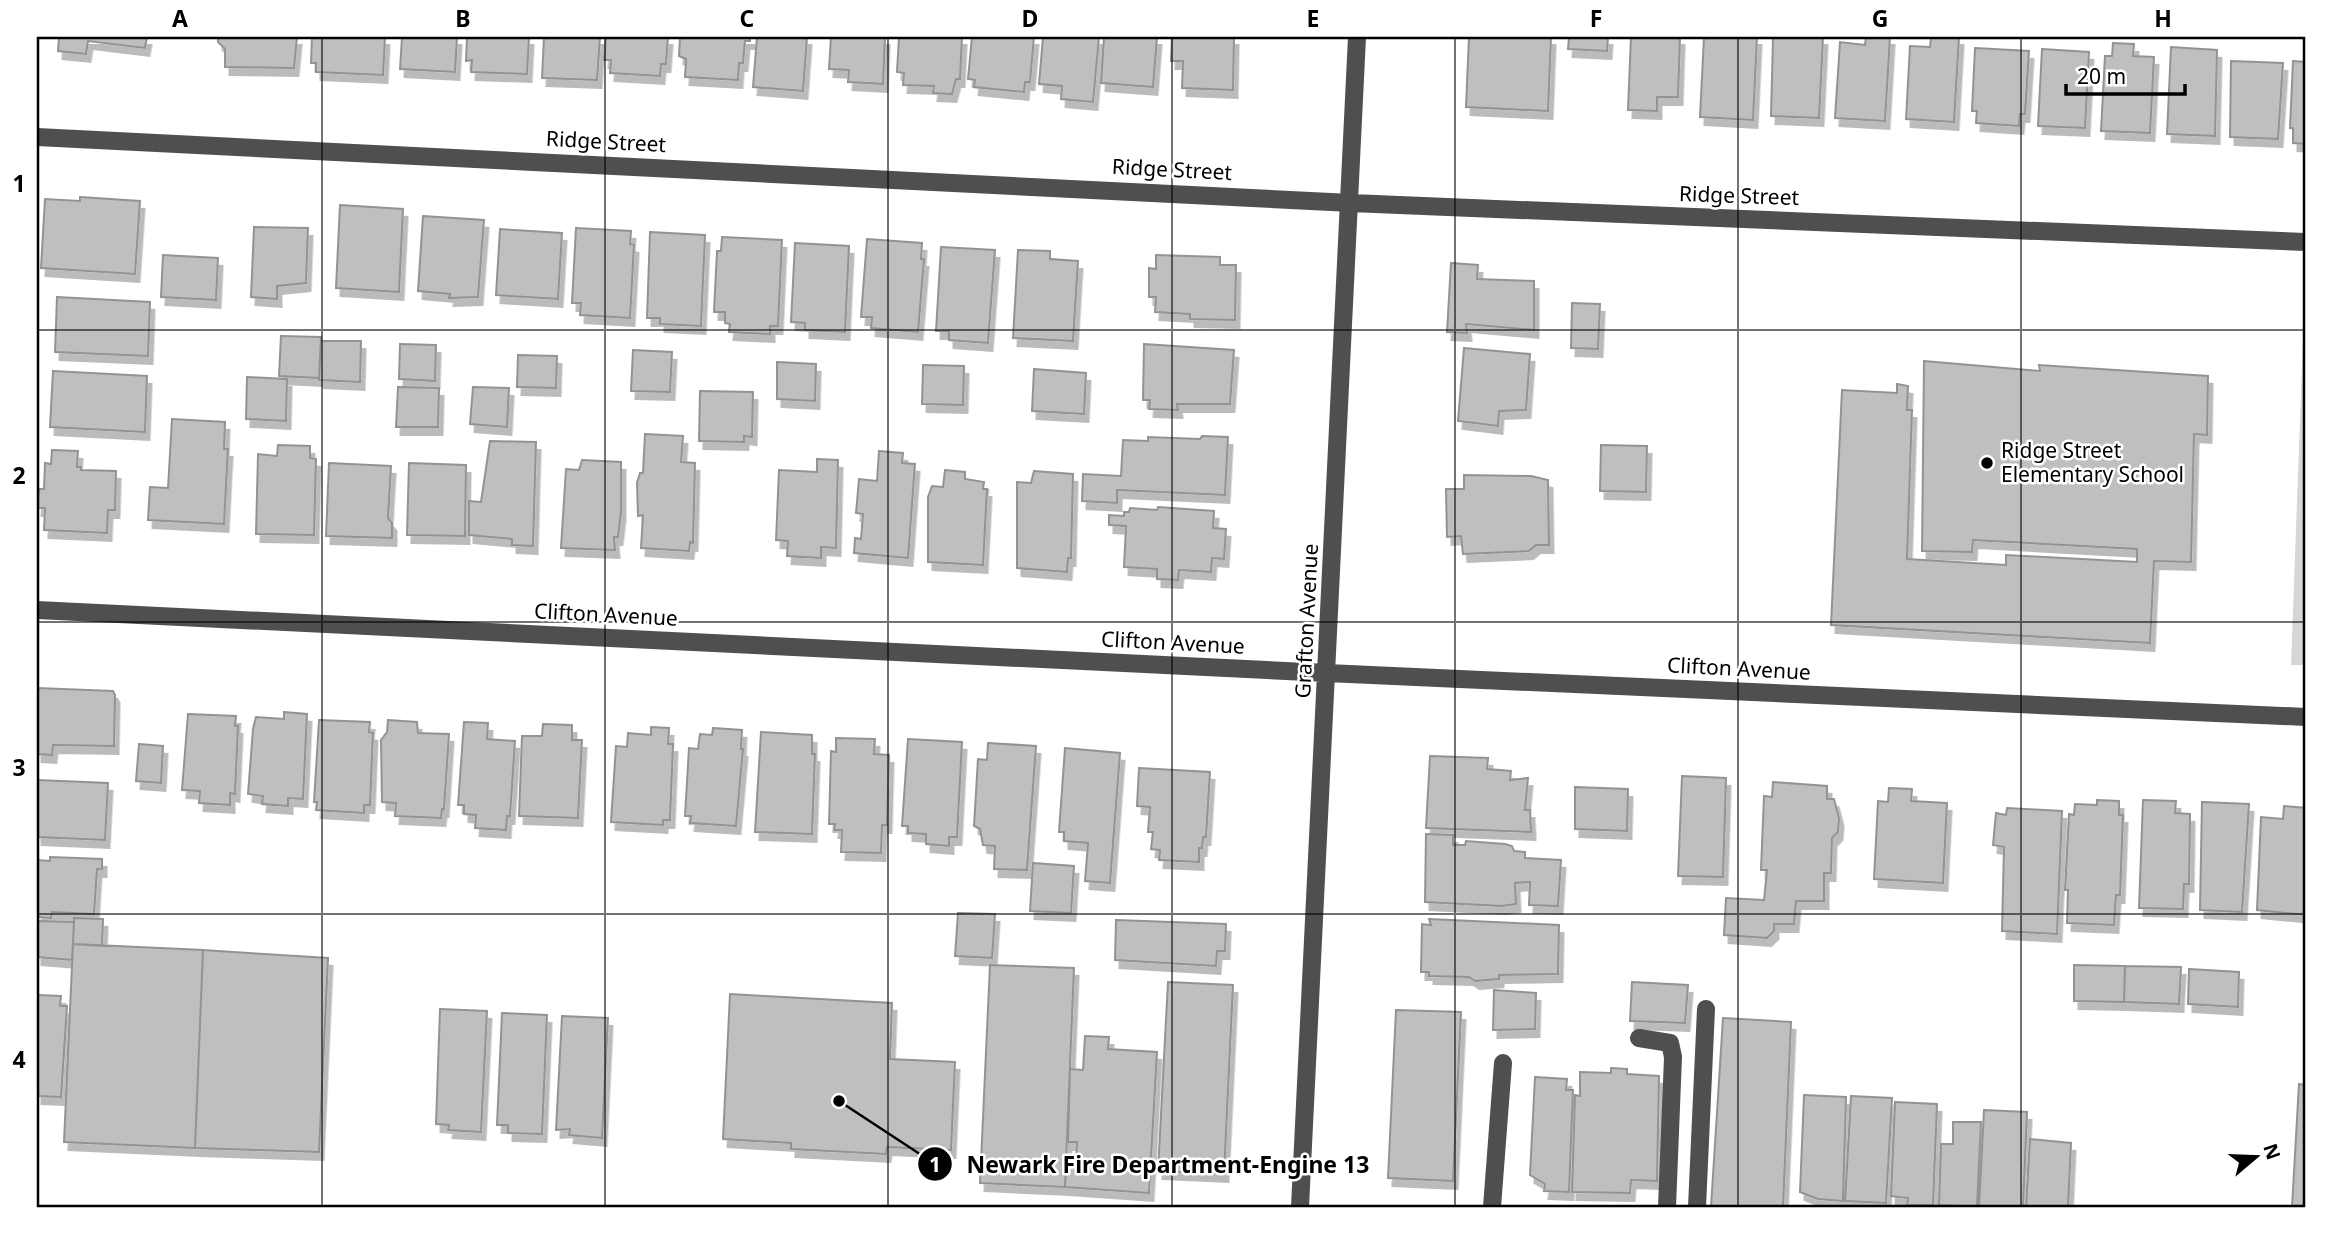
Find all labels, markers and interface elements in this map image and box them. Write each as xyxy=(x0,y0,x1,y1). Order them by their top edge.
text: A xyxy=(172,2,188,34)
text: B xyxy=(455,2,471,34)
text: C xyxy=(740,2,755,34)
text: D xyxy=(1022,2,1038,34)
text: E xyxy=(1307,2,1319,34)
text: F xyxy=(1590,2,1602,34)
text: G xyxy=(1872,2,1888,34)
text: H xyxy=(2154,2,2172,34)
scale bar xyxy=(2066,52,2186,96)
text: 20 m xyxy=(2077,62,2126,90)
street label: Ridge Street xyxy=(545,124,667,158)
street label: Ridge Street xyxy=(1111,152,1233,186)
text: 1 xyxy=(12,167,26,199)
street label: Ridge Street xyxy=(1678,179,1800,211)
place label: Ridge Street Elementary School xyxy=(2001,436,2184,488)
marker: Ridge Street Elementary School xyxy=(1979,455,1995,471)
text: 2 xyxy=(12,459,26,491)
street label: Grafton Avenue xyxy=(1288,543,1324,699)
street label: Clifton Avenue xyxy=(534,596,679,632)
street label: Clifton Avenue xyxy=(1101,624,1246,660)
street label: Clifton Avenue xyxy=(1667,650,1812,686)
text: 3 xyxy=(12,751,26,783)
text: 4 xyxy=(12,1043,26,1075)
north arrow xyxy=(2220,1122,2290,1192)
text: N xyxy=(2257,1140,2287,1163)
callout: Newark Fire Department-Engine 13 xyxy=(918,1142,1384,1186)
text: Newark Fire Department-Engine 13 xyxy=(967,1148,1369,1180)
text: 1 xyxy=(929,1150,941,1178)

